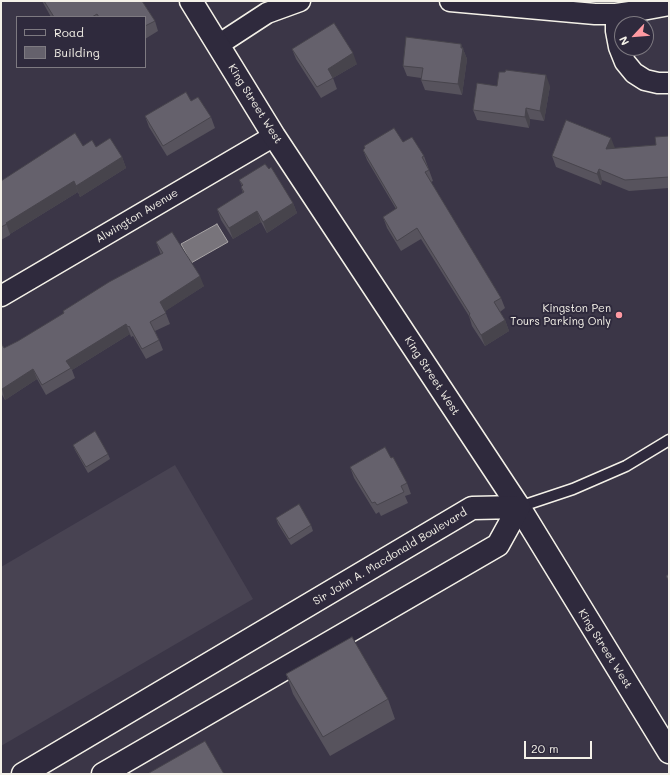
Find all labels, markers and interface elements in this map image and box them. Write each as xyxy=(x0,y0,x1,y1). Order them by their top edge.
legend xyxy=(16,16,146,68)
north arrow xyxy=(614,16,654,56)
text: Road xyxy=(54,24,84,40)
text: N xyxy=(615,34,632,48)
text: Building xyxy=(54,44,100,60)
street label: King Street West xyxy=(225,62,285,146)
street label: Alwington Avenue xyxy=(93,186,181,246)
place label: Kingston Pen Tours Parking Only xyxy=(510,302,611,328)
marker: Kingston Pen Tours Parking Only xyxy=(614,310,624,320)
street label: King Street West xyxy=(402,334,462,418)
street label: Sir John A. Macdonald Boulevard xyxy=(311,506,469,608)
street label: King Street West xyxy=(575,607,635,691)
scale bar xyxy=(526,733,594,759)
text: 20 m xyxy=(531,740,559,756)

